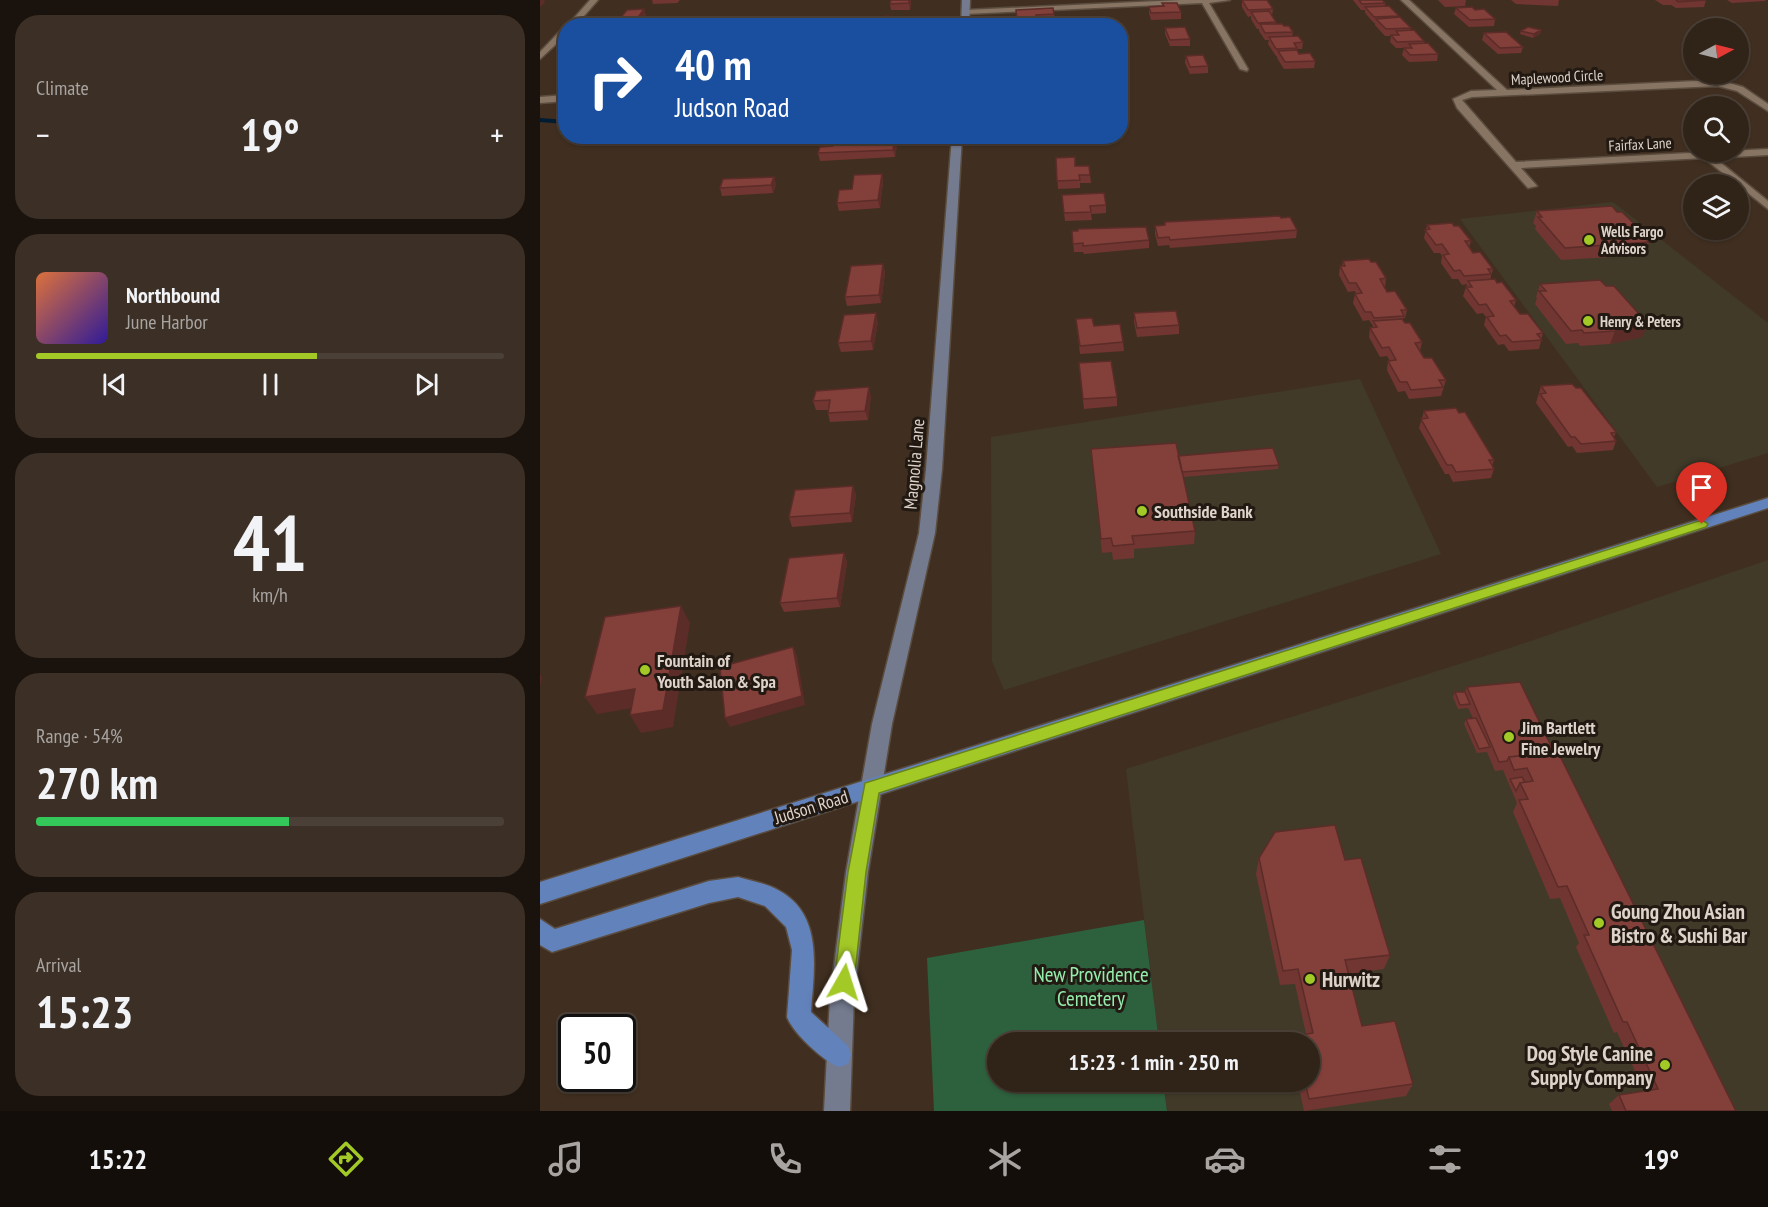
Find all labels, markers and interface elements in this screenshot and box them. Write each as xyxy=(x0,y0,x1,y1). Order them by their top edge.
north arrow xyxy=(1683,18,1749,84)
map controls xyxy=(1683,18,1749,240)
text: 40 m xyxy=(675,37,752,92)
icon: right xyxy=(576,42,654,120)
street label: Maplewood Circle xyxy=(1510,65,1604,89)
text: Climate xyxy=(36,75,89,101)
text: Judson Road xyxy=(675,90,789,124)
button: search xyxy=(1683,96,1749,162)
text: 19° xyxy=(240,105,300,163)
text: − xyxy=(36,113,50,156)
text: + xyxy=(490,113,504,156)
street label: Fairfax Lane xyxy=(1608,133,1672,155)
button: layers xyxy=(1683,174,1749,240)
place label: Wells Fargo Advisors xyxy=(1600,222,1664,258)
marker: Wells Fargo Advisors xyxy=(1582,233,1596,247)
text: Northbound xyxy=(126,281,220,309)
text: June Harbor xyxy=(126,309,208,335)
place label: Henry & Peters xyxy=(1600,312,1681,331)
marker: Henry & Peters xyxy=(1581,314,1595,328)
icon: previous xyxy=(98,368,131,401)
icon: pause xyxy=(254,368,287,401)
icon: next xyxy=(410,368,443,401)
street label: Magnolia Lane xyxy=(899,418,929,510)
pin xyxy=(1676,462,1727,524)
icon: arrive xyxy=(1685,471,1718,504)
text: 41 xyxy=(233,492,307,593)
place label: Southside Bank xyxy=(1154,500,1253,523)
marker: Southside Bank xyxy=(1135,504,1149,518)
text: km/h xyxy=(252,582,288,608)
place label: Fountain of Youth Salon & Spa xyxy=(656,649,776,693)
marker: Fountain of Youth Salon & Spa xyxy=(638,663,652,677)
place label: Jim Bartlett Fine Jewelry xyxy=(1520,716,1601,760)
text: Range · 54% xyxy=(36,723,123,749)
marker: Jim Bartlett Fine Jewelry xyxy=(1502,730,1516,744)
text: 270 km xyxy=(36,753,158,811)
street label: Judson Road xyxy=(770,785,851,829)
place label: Goung Zhou Asian Bistro & Sushi Bar xyxy=(1611,898,1748,949)
marker: Goung Zhou Asian Bistro & Sushi Bar xyxy=(1592,916,1606,930)
position arrow xyxy=(812,950,876,1014)
text: Arrival xyxy=(36,952,81,978)
park label: New Providence Cemetery xyxy=(1033,961,1149,1012)
place label: Hurwitz xyxy=(1322,966,1380,993)
marker: Hurwitz xyxy=(1303,972,1317,986)
text: 15:23 xyxy=(36,982,133,1040)
speed limit sign: 50 xyxy=(558,1014,636,1092)
place label: Dog Style Canine Supply Company xyxy=(1527,1040,1654,1091)
text: 15:23 · 1 min · 250 m xyxy=(1068,1048,1239,1076)
marker: Dog Style Canine Supply Company xyxy=(1658,1058,1672,1072)
icon: directions xyxy=(325,1138,367,1180)
icon: music xyxy=(545,1138,587,1180)
icon: phone xyxy=(764,1138,806,1180)
icon: climate xyxy=(984,1138,1026,1180)
icon: car xyxy=(1204,1138,1246,1180)
icon: filters xyxy=(1424,1138,1466,1180)
text: 15:22 xyxy=(89,1142,147,1176)
text: 19° xyxy=(1643,1142,1679,1176)

